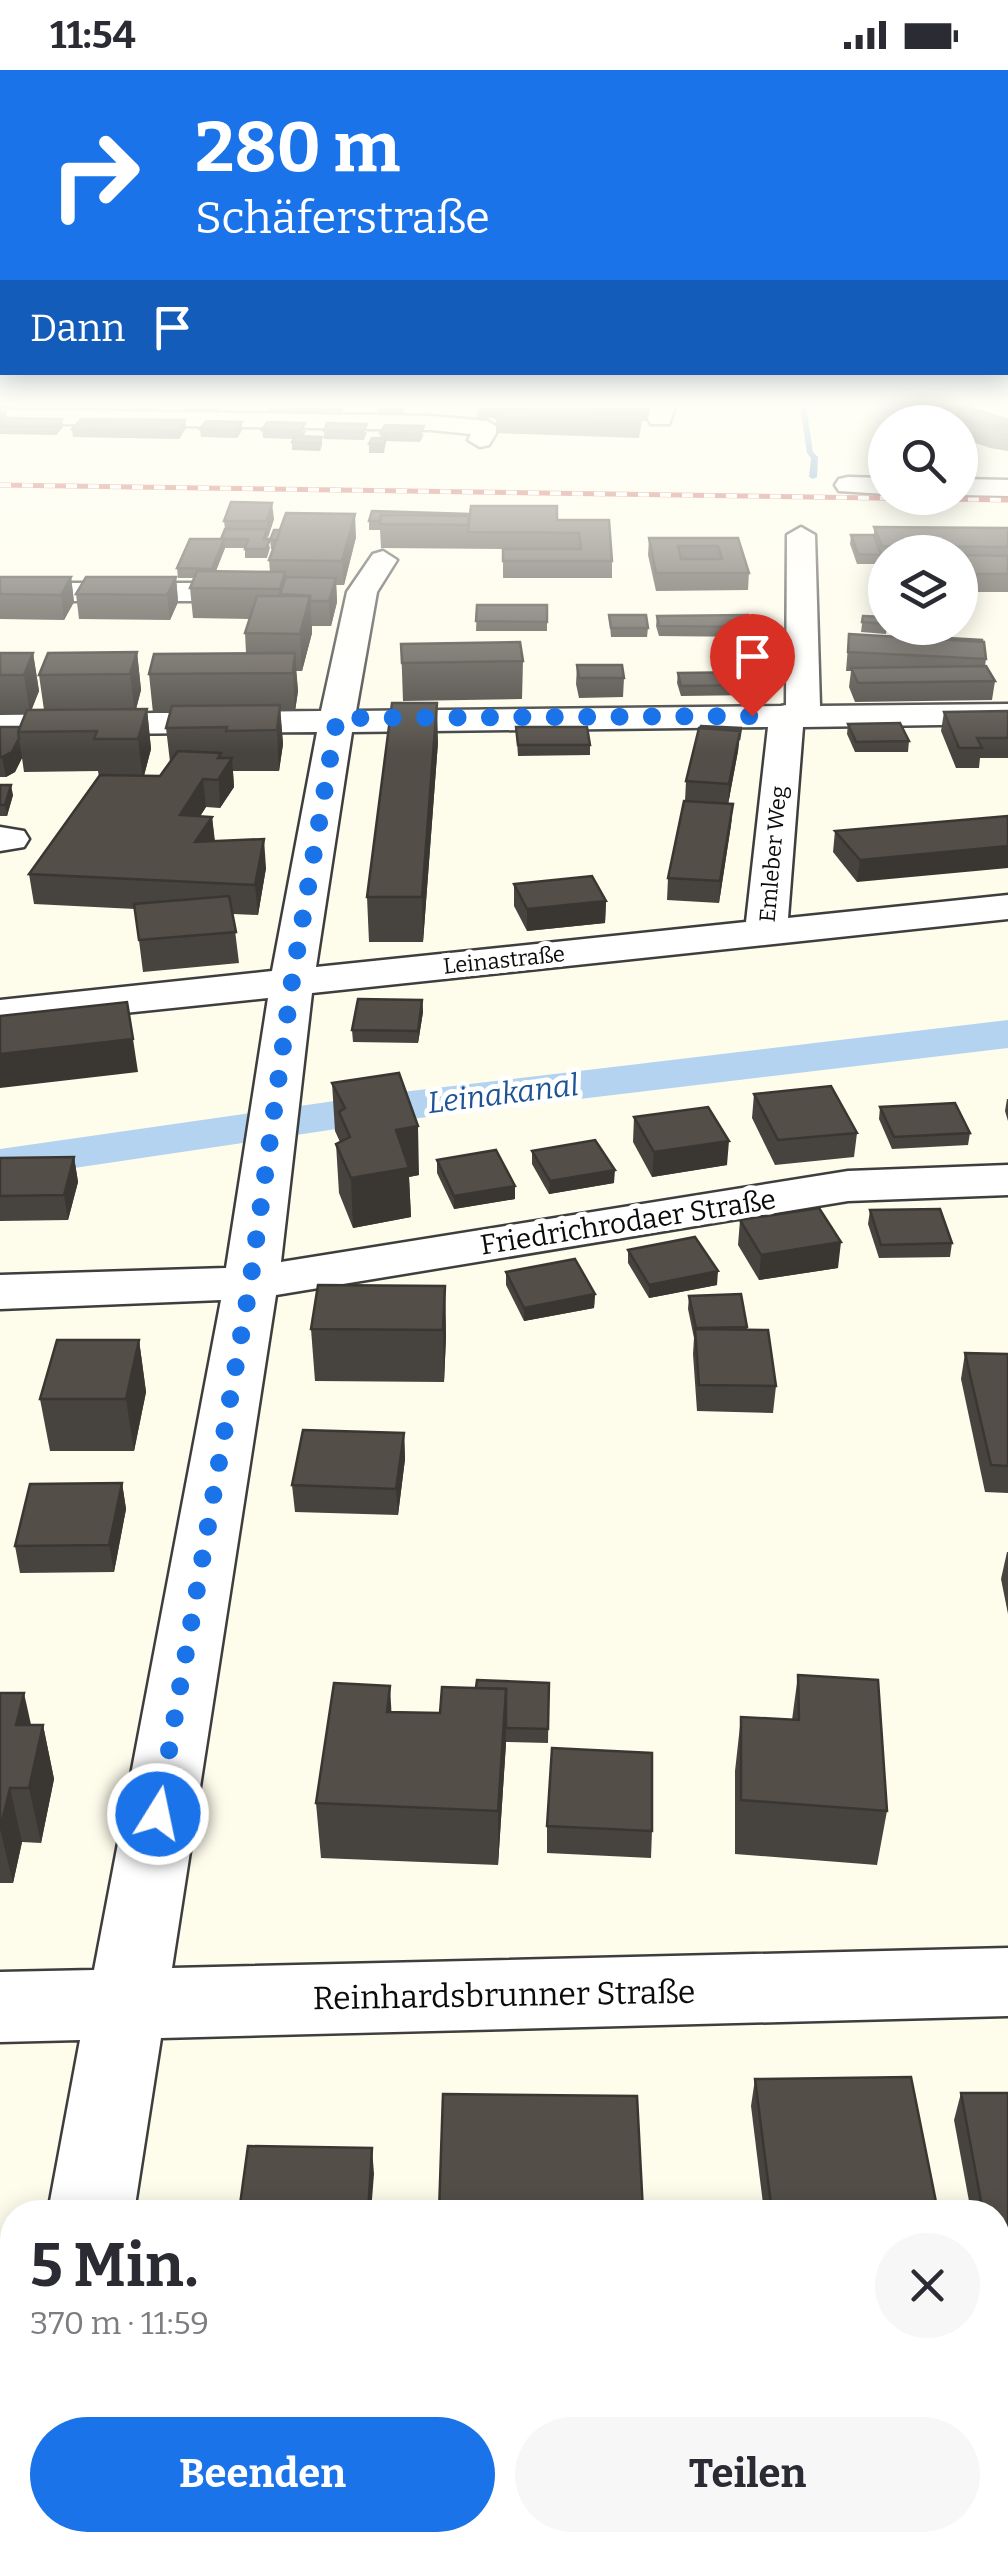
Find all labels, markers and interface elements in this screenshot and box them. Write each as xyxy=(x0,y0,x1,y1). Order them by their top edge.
text: 11:54 xyxy=(50,12,136,58)
text: 280 m xyxy=(195,106,400,190)
icon: right xyxy=(30,110,160,240)
text: Schäferstraße xyxy=(195,191,490,245)
icon: arrive xyxy=(145,300,200,355)
text: Dann xyxy=(30,305,125,351)
map controls xyxy=(868,405,978,645)
button: search xyxy=(868,405,978,515)
button: layers xyxy=(868,535,978,645)
pin xyxy=(710,614,795,717)
icon: arrive xyxy=(725,629,780,684)
street label: Emleber Weg xyxy=(754,785,792,923)
street label: Leinastraße xyxy=(442,940,566,980)
water label: Leinakanal xyxy=(426,1067,580,1121)
street label: Friedrichrodaer Straße xyxy=(478,1182,778,1262)
position arrow xyxy=(106,1762,210,1866)
street label: Reinhardsbrunner Straße xyxy=(312,1973,696,2017)
text: 5 Min. xyxy=(30,2230,199,2302)
button: close xyxy=(875,2233,980,2338)
text: 370 m · 11:59 xyxy=(30,2304,209,2342)
button: Beenden xyxy=(30,2417,495,2532)
button: Teilen xyxy=(515,2417,980,2532)

